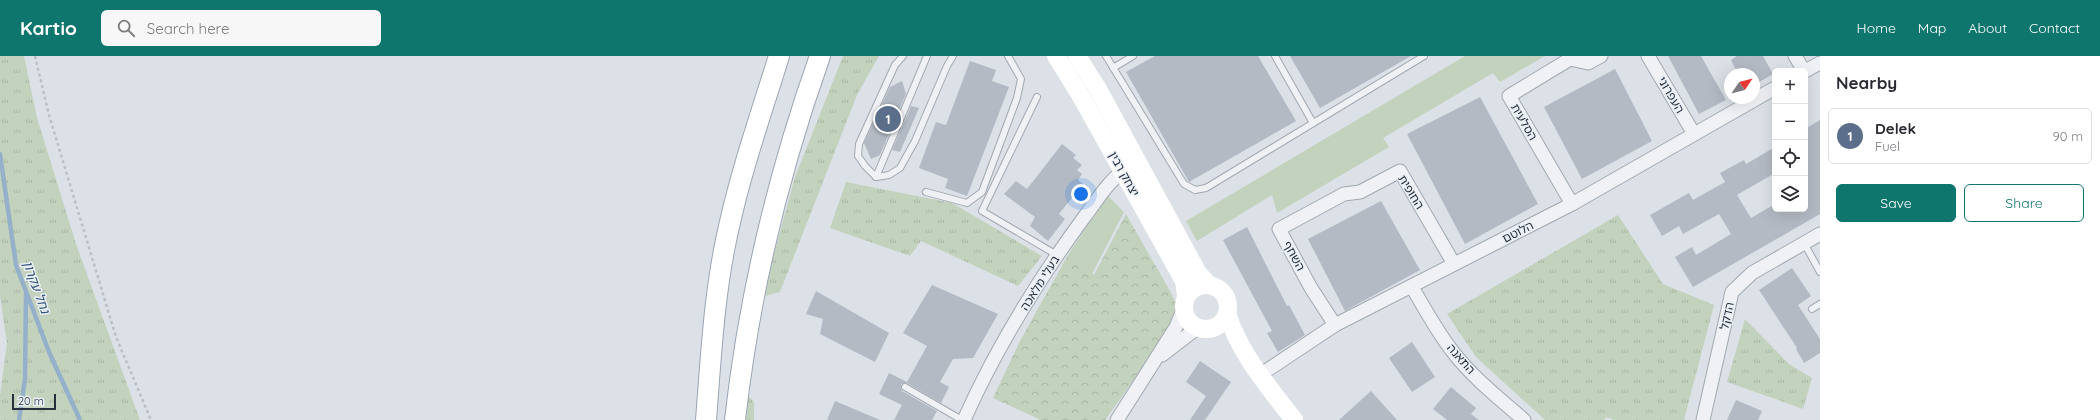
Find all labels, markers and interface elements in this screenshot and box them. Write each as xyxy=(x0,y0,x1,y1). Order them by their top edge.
search box xyxy=(101,10,381,46)
text: Kartio xyxy=(20,16,77,40)
icon: search xyxy=(115,17,137,39)
text: Search here xyxy=(147,19,230,38)
text: Home xyxy=(1857,19,1896,37)
text: Map xyxy=(1918,19,1946,37)
text: About xyxy=(1968,19,2007,37)
text: Contact xyxy=(2029,19,2080,37)
north arrow xyxy=(1724,68,1760,104)
map controls xyxy=(1772,68,1808,212)
button: + xyxy=(1772,68,1808,104)
text: Nearby xyxy=(1836,72,1897,93)
street label: העפרוני xyxy=(1655,74,1688,116)
street label: הסלעית xyxy=(1508,101,1541,143)
pin: 1 xyxy=(875,104,901,134)
button: − xyxy=(1772,104,1808,140)
text: Delek xyxy=(1875,119,1916,138)
text: 1 xyxy=(1847,128,1853,144)
text: 90 m xyxy=(2053,128,2083,144)
text: Fuel xyxy=(1875,138,1900,154)
button: locate xyxy=(1772,140,1808,176)
street label: יצחק רבין xyxy=(1106,149,1143,199)
street label: החופית xyxy=(1395,172,1428,212)
button: layers xyxy=(1772,176,1808,212)
your location xyxy=(1071,184,1091,204)
button: Save xyxy=(1836,184,1956,222)
button: Share xyxy=(1964,184,2084,222)
street label: הלוטם xyxy=(1500,217,1536,246)
street label: השחף xyxy=(1280,238,1309,273)
street label: בעלי מלאכה xyxy=(1017,252,1063,313)
water label: נחל עקרון xyxy=(20,259,54,316)
street label: הדקל xyxy=(1716,301,1737,331)
street label: התאנה xyxy=(1444,340,1479,377)
scale bar xyxy=(12,392,56,411)
text: 20 m xyxy=(18,394,44,408)

